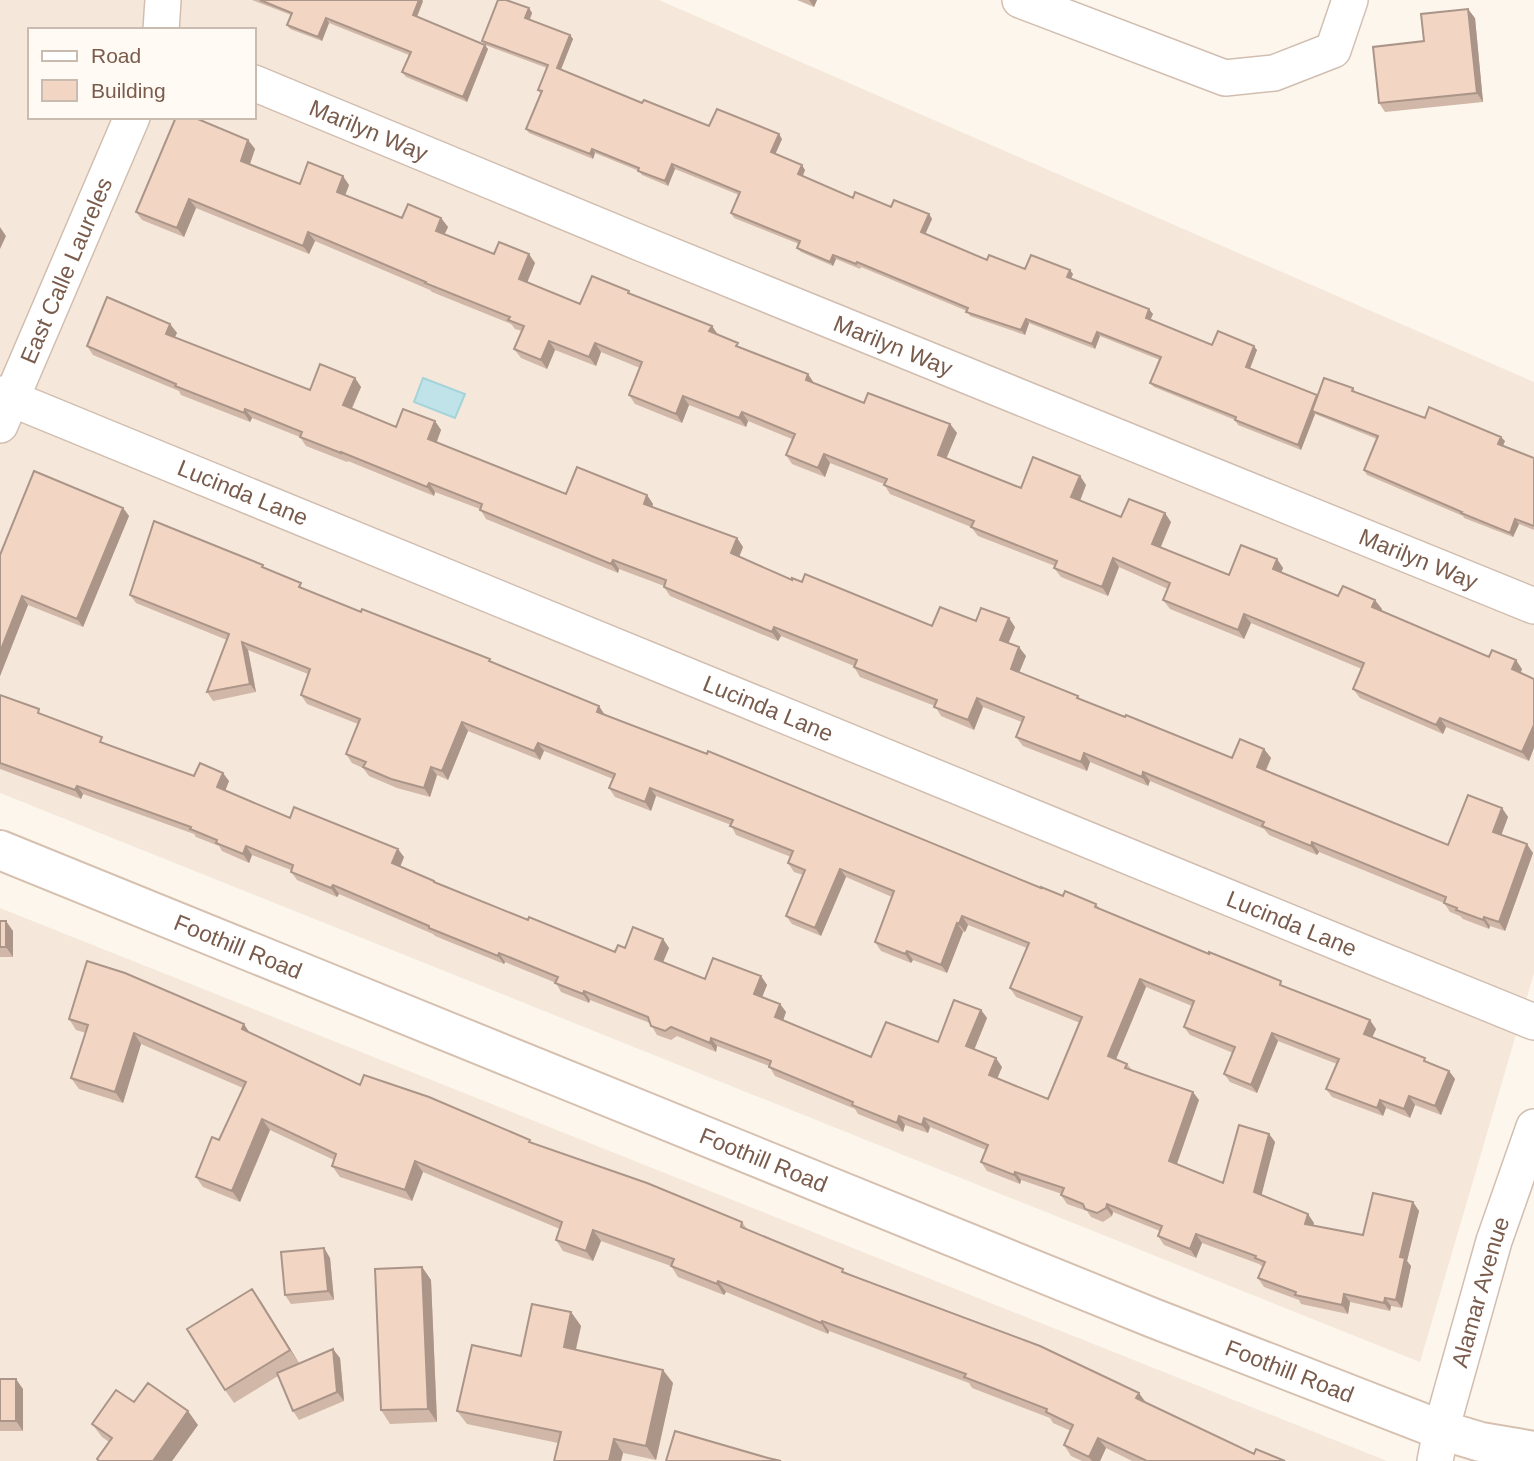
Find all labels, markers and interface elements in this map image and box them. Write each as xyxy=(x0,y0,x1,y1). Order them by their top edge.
legend xyxy=(28,28,256,119)
text: Road xyxy=(91,44,141,67)
text: Building xyxy=(91,79,166,102)
street label: Marilyn Way xyxy=(306,94,432,167)
street label: East Calle Laureles xyxy=(15,174,117,367)
street label: Marilyn Way xyxy=(830,310,957,382)
street label: Lucinda Lane xyxy=(174,454,312,531)
street label: Marilyn Way xyxy=(1355,523,1482,595)
street label: Lucinda Lane xyxy=(699,670,837,747)
street label: Lucinda Lane xyxy=(1223,885,1361,962)
street label: Foothill Road xyxy=(170,909,306,984)
street label: Foothill Road xyxy=(696,1122,831,1197)
street label: Alamar Avenue xyxy=(1446,1213,1515,1370)
street label: Foothill Road xyxy=(1222,1334,1358,1408)

